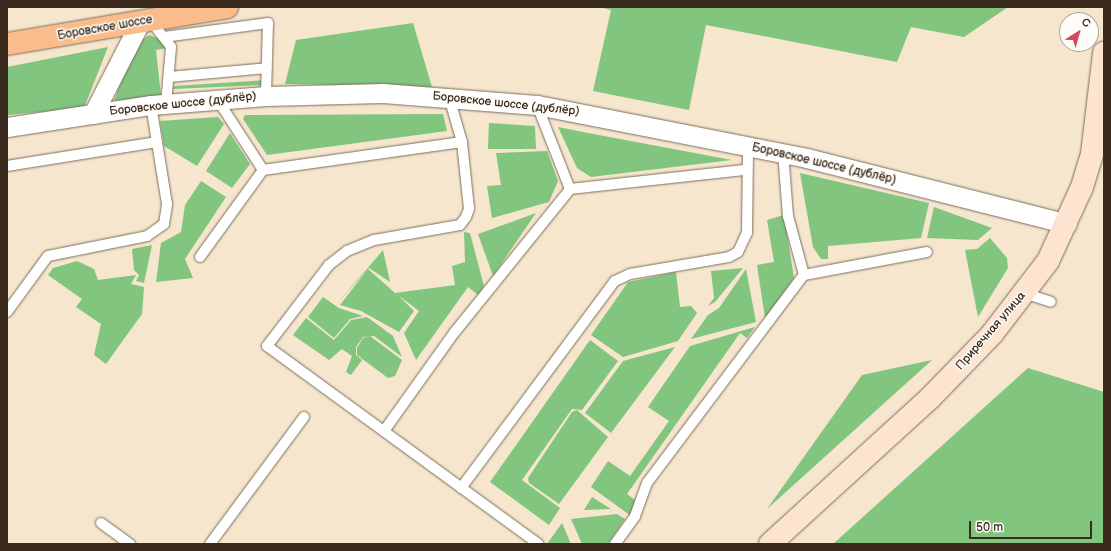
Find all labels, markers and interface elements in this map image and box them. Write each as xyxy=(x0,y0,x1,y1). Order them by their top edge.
north arrow xyxy=(1059,12,1099,52)
street label: Боровское шоссе xyxy=(56,13,154,43)
text: С xyxy=(1079,15,1093,30)
street label: Боровское шоссе (дублёр) xyxy=(109,89,257,119)
street label: Боровское шоссе (дублёр) xyxy=(432,89,580,119)
street label: Боровское шоссе (дублёр) xyxy=(750,140,898,188)
street label: Приречная улица xyxy=(953,289,1029,373)
scale bar xyxy=(971,513,1094,539)
text: 50 m xyxy=(976,520,1003,535)

